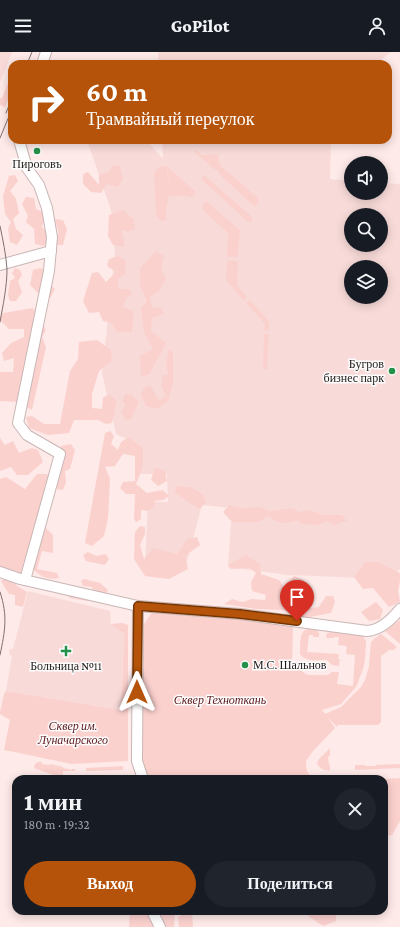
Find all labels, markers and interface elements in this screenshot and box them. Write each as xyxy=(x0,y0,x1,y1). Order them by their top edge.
icon: menu xyxy=(12,15,34,37)
icon: person xyxy=(366,15,388,37)
text: GoPilot xyxy=(171,16,229,36)
icon: right xyxy=(20,76,72,128)
text: 60 m xyxy=(86,76,147,107)
text: Трамвайный переулок xyxy=(86,109,254,129)
marker: Пироговъ xyxy=(32,146,42,156)
map controls xyxy=(344,156,388,304)
button: sound xyxy=(344,156,388,200)
place label: Пироговъ xyxy=(12,157,62,171)
button: search xyxy=(344,208,388,252)
button: layers xyxy=(344,260,388,304)
place label: Бугров бизнес парк xyxy=(324,357,384,385)
marker: Бугров бизнес парк xyxy=(387,366,397,376)
pin xyxy=(280,580,314,621)
icon: arrive xyxy=(286,586,308,608)
marker: Больница №11 xyxy=(60,645,72,657)
place label: М.С. Шальнов xyxy=(253,658,327,672)
place label: Больница №11 xyxy=(30,659,102,673)
marker: М.С. Шальнов xyxy=(240,660,250,670)
position arrow xyxy=(116,671,158,713)
park label: Сквер Техноткань xyxy=(174,693,267,707)
park label: Сквер им. Луначарского xyxy=(37,719,108,747)
text: 1 мин xyxy=(24,788,82,815)
button: close xyxy=(334,788,376,830)
text: 180 m · 19:32 xyxy=(24,817,90,832)
button: Выход xyxy=(24,861,196,907)
button: Поделиться xyxy=(204,861,376,907)

